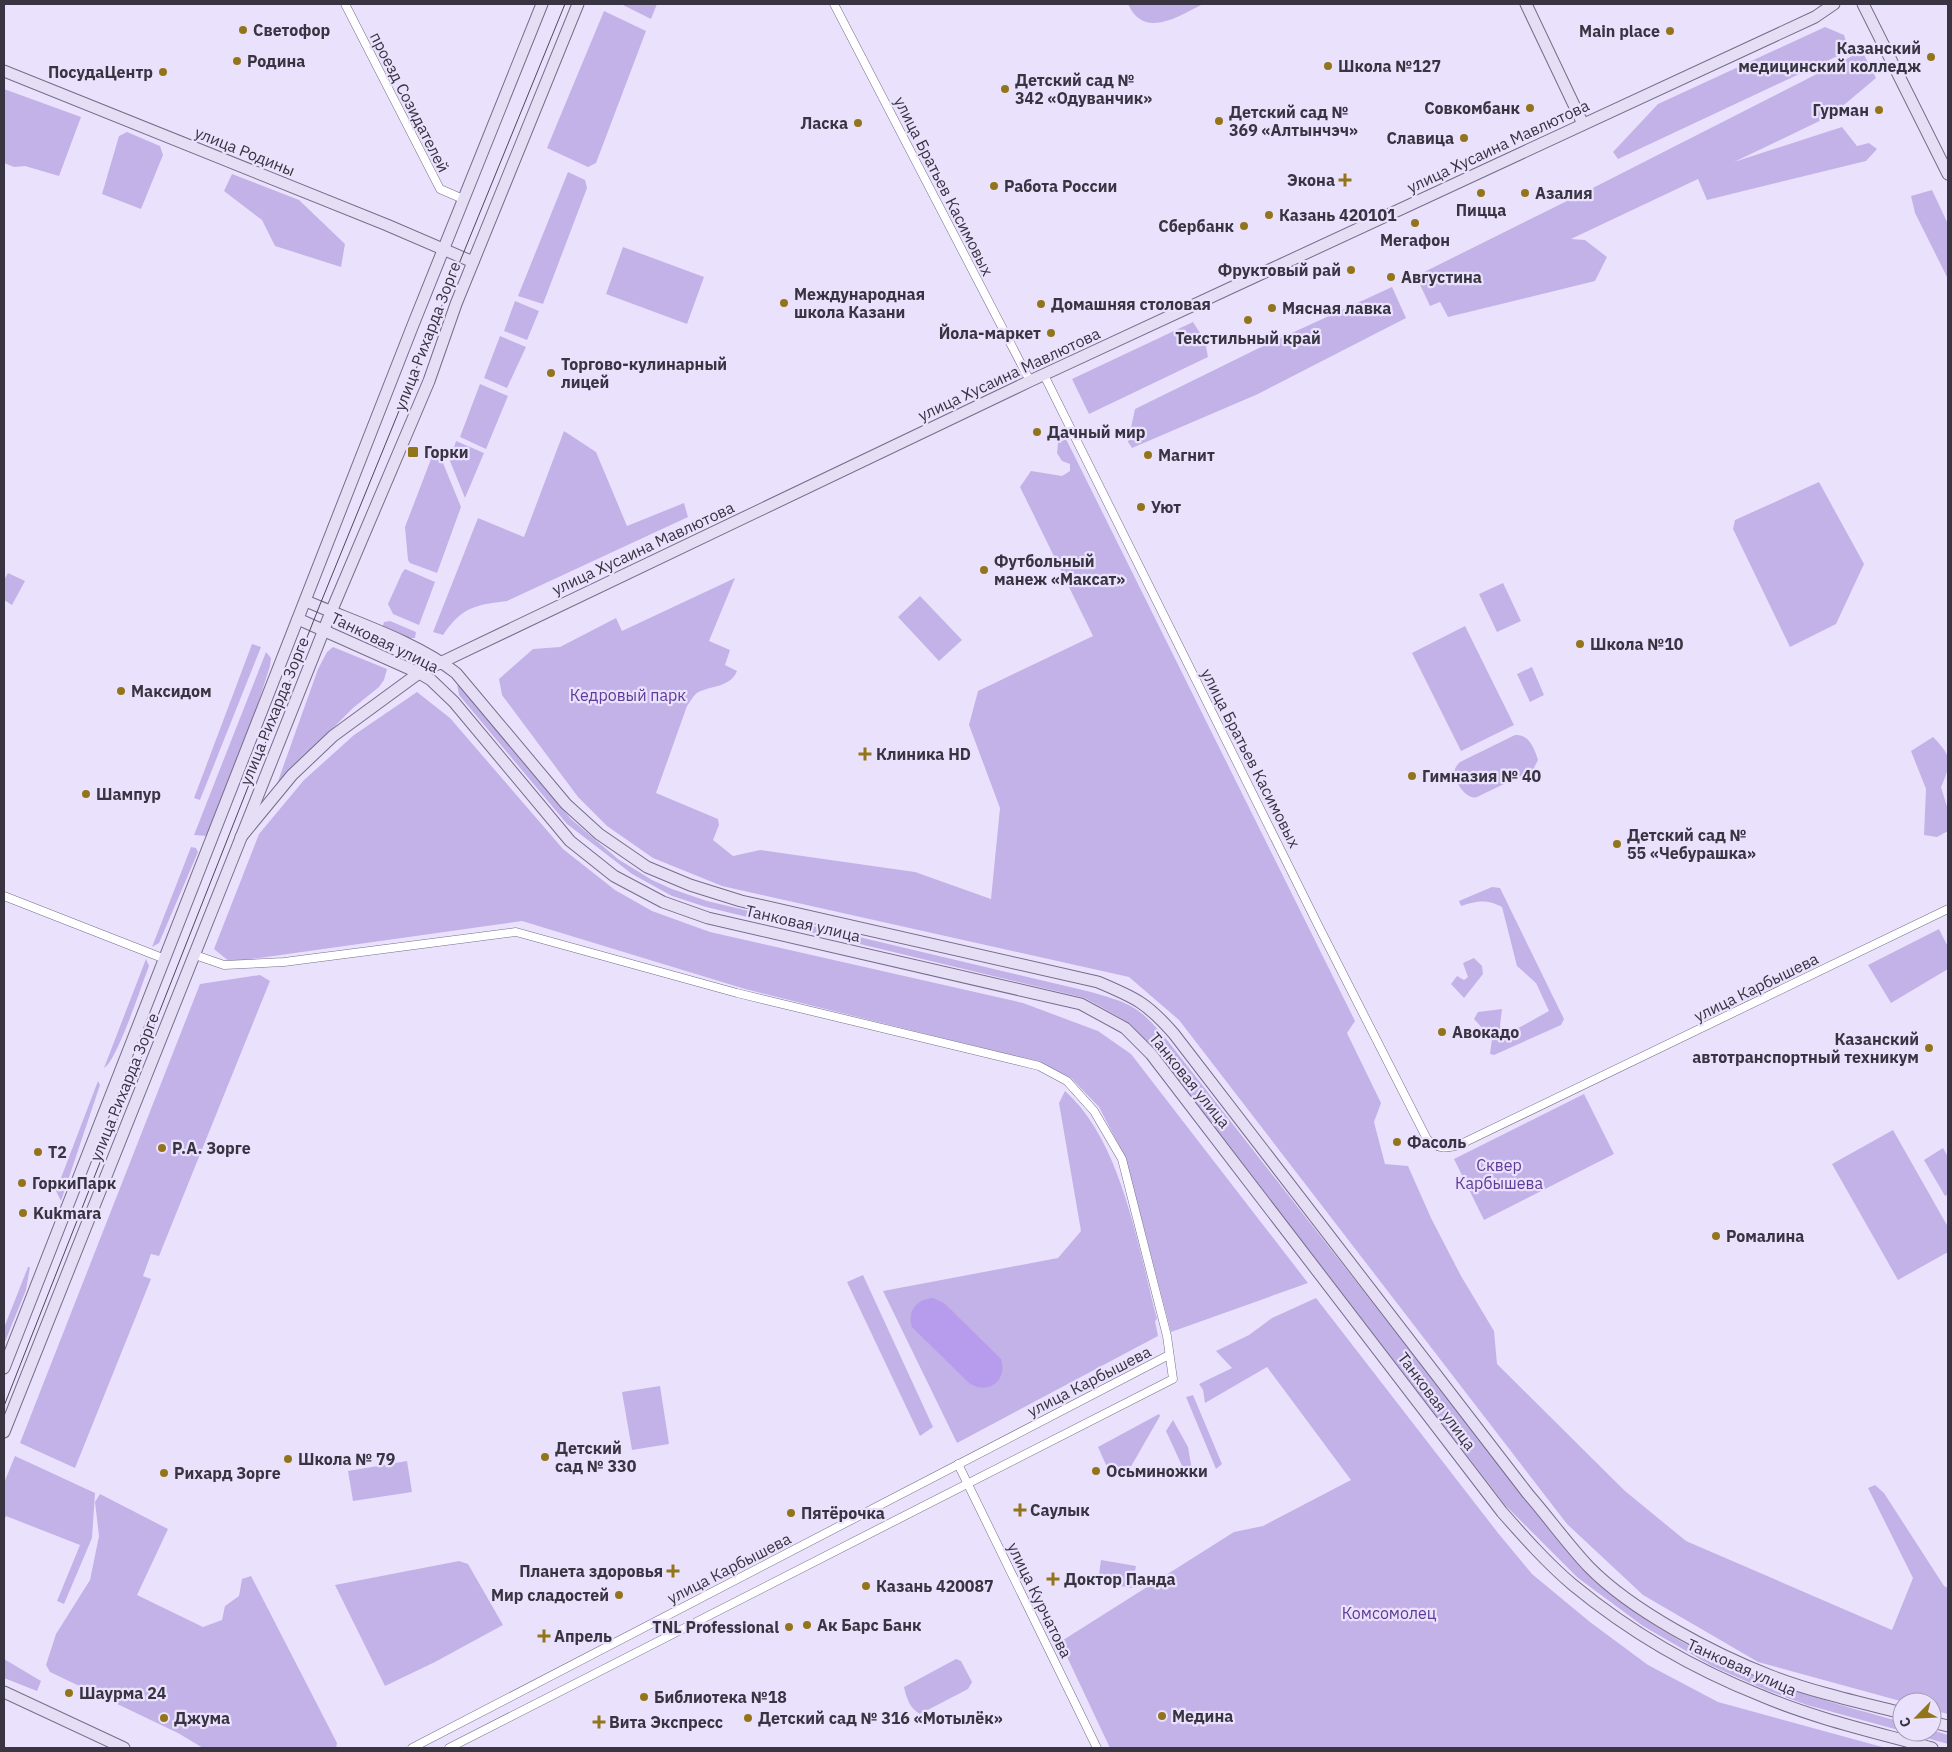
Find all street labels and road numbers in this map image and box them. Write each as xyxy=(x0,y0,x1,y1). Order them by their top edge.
street label: проезд Созидателей xyxy=(366,28,454,176)
street label: улица Братьев Касимовых xyxy=(890,93,998,279)
street label: улица Хусаина Мавлютова xyxy=(1404,95,1593,197)
street label: улица Родины xyxy=(192,122,298,180)
street label: улица Рихарда Зорге xyxy=(389,258,465,413)
street label: улица Хусаина Мавлютова xyxy=(915,323,1104,425)
street label: улица Хусаина Мавлютова xyxy=(549,497,738,599)
street label: Танковая улица xyxy=(328,607,443,677)
street label: улица Рихарда Зорге xyxy=(235,634,313,788)
street label: улица Братьев Касимовых xyxy=(1197,665,1305,851)
street label: Танковая улица xyxy=(743,900,863,946)
street label: улица Карбышева xyxy=(1690,948,1822,1026)
street label: улица Рихарда Зорге xyxy=(85,1010,163,1164)
street label: Танковая улица xyxy=(1145,1028,1235,1132)
street label: улица Карбышева xyxy=(1024,1341,1155,1421)
street label: Танковая улица xyxy=(1394,1348,1481,1454)
street label: улица Карбышева xyxy=(664,1528,795,1608)
street label: улица Курчатова xyxy=(1003,1539,1077,1661)
street label: Танковая улица xyxy=(1684,1634,1800,1700)

